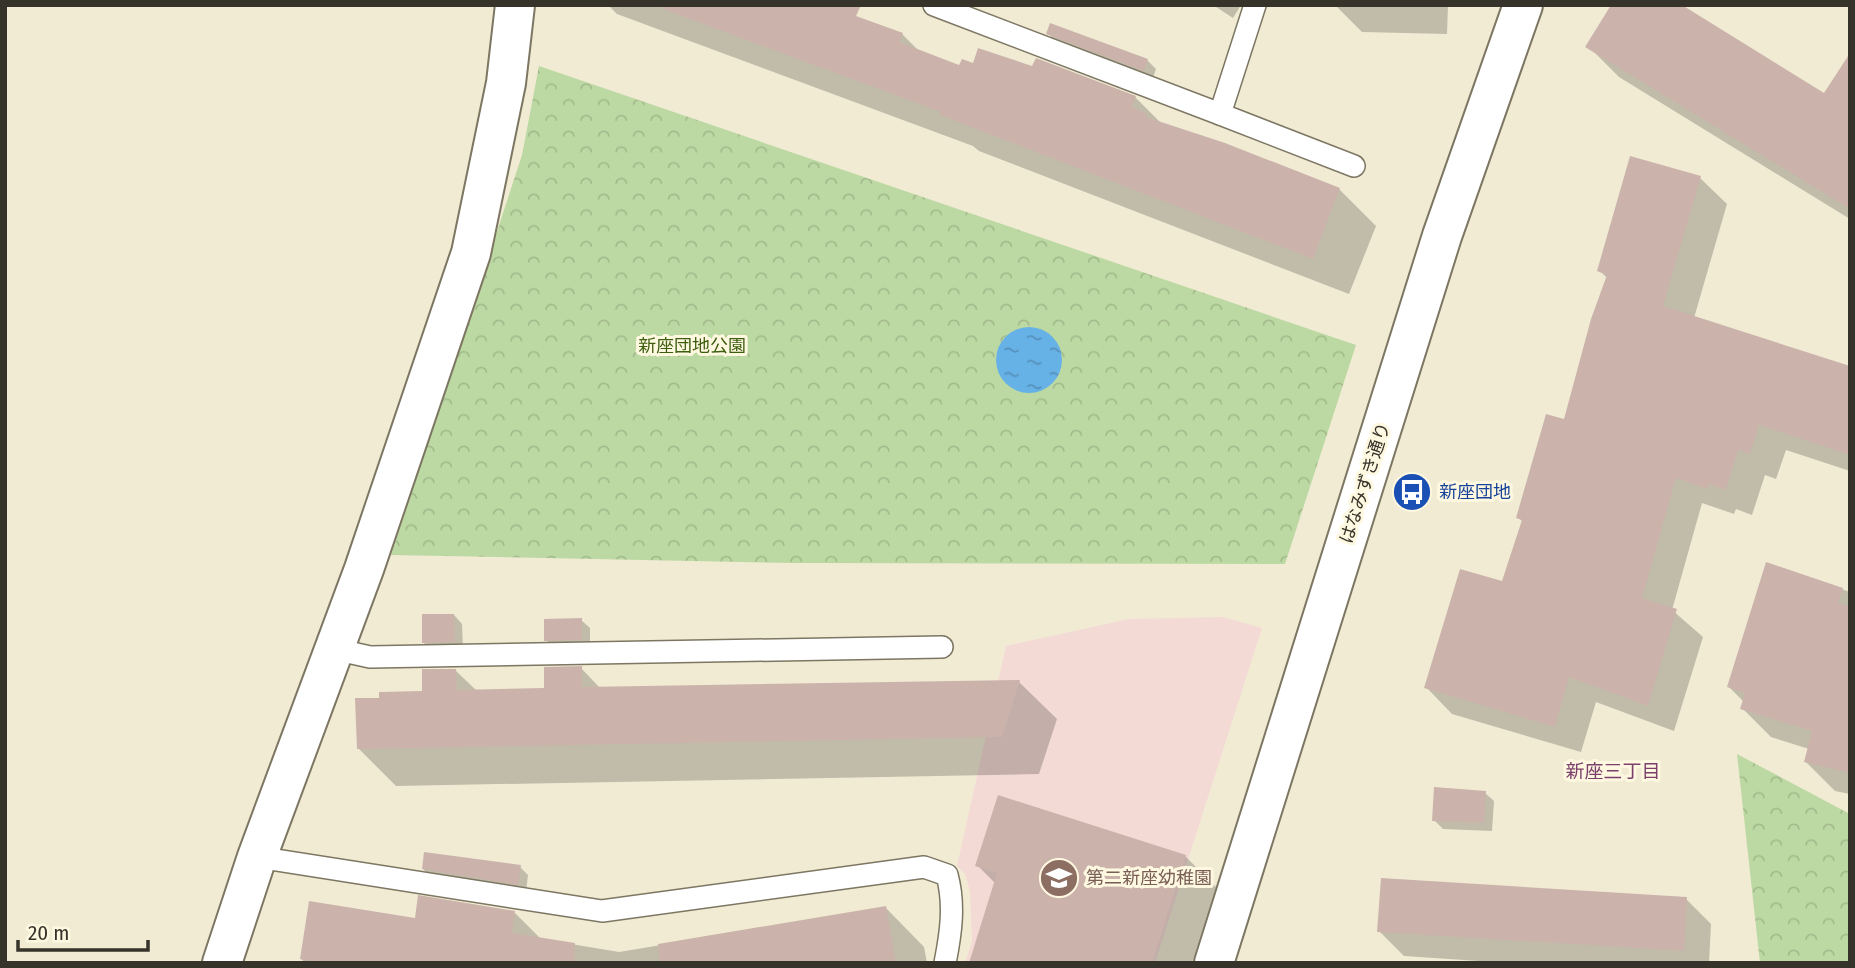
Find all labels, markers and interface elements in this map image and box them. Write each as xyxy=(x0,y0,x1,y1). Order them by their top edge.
park label: 新座団地公園 xyxy=(638,335,746,357)
street label: はなみずき通り xyxy=(1335,420,1395,546)
bus stop icon: 新座団地 xyxy=(1391,471,1433,513)
place label: 新座団地 xyxy=(1439,481,1511,503)
district label: 新座三丁目 xyxy=(1565,760,1661,783)
school or university icon: 第二新座幼稚園 xyxy=(1038,857,1080,899)
place label: 第二新座幼稚園 xyxy=(1086,867,1212,889)
scale bar xyxy=(18,908,147,952)
text: 20 m xyxy=(28,920,69,946)

